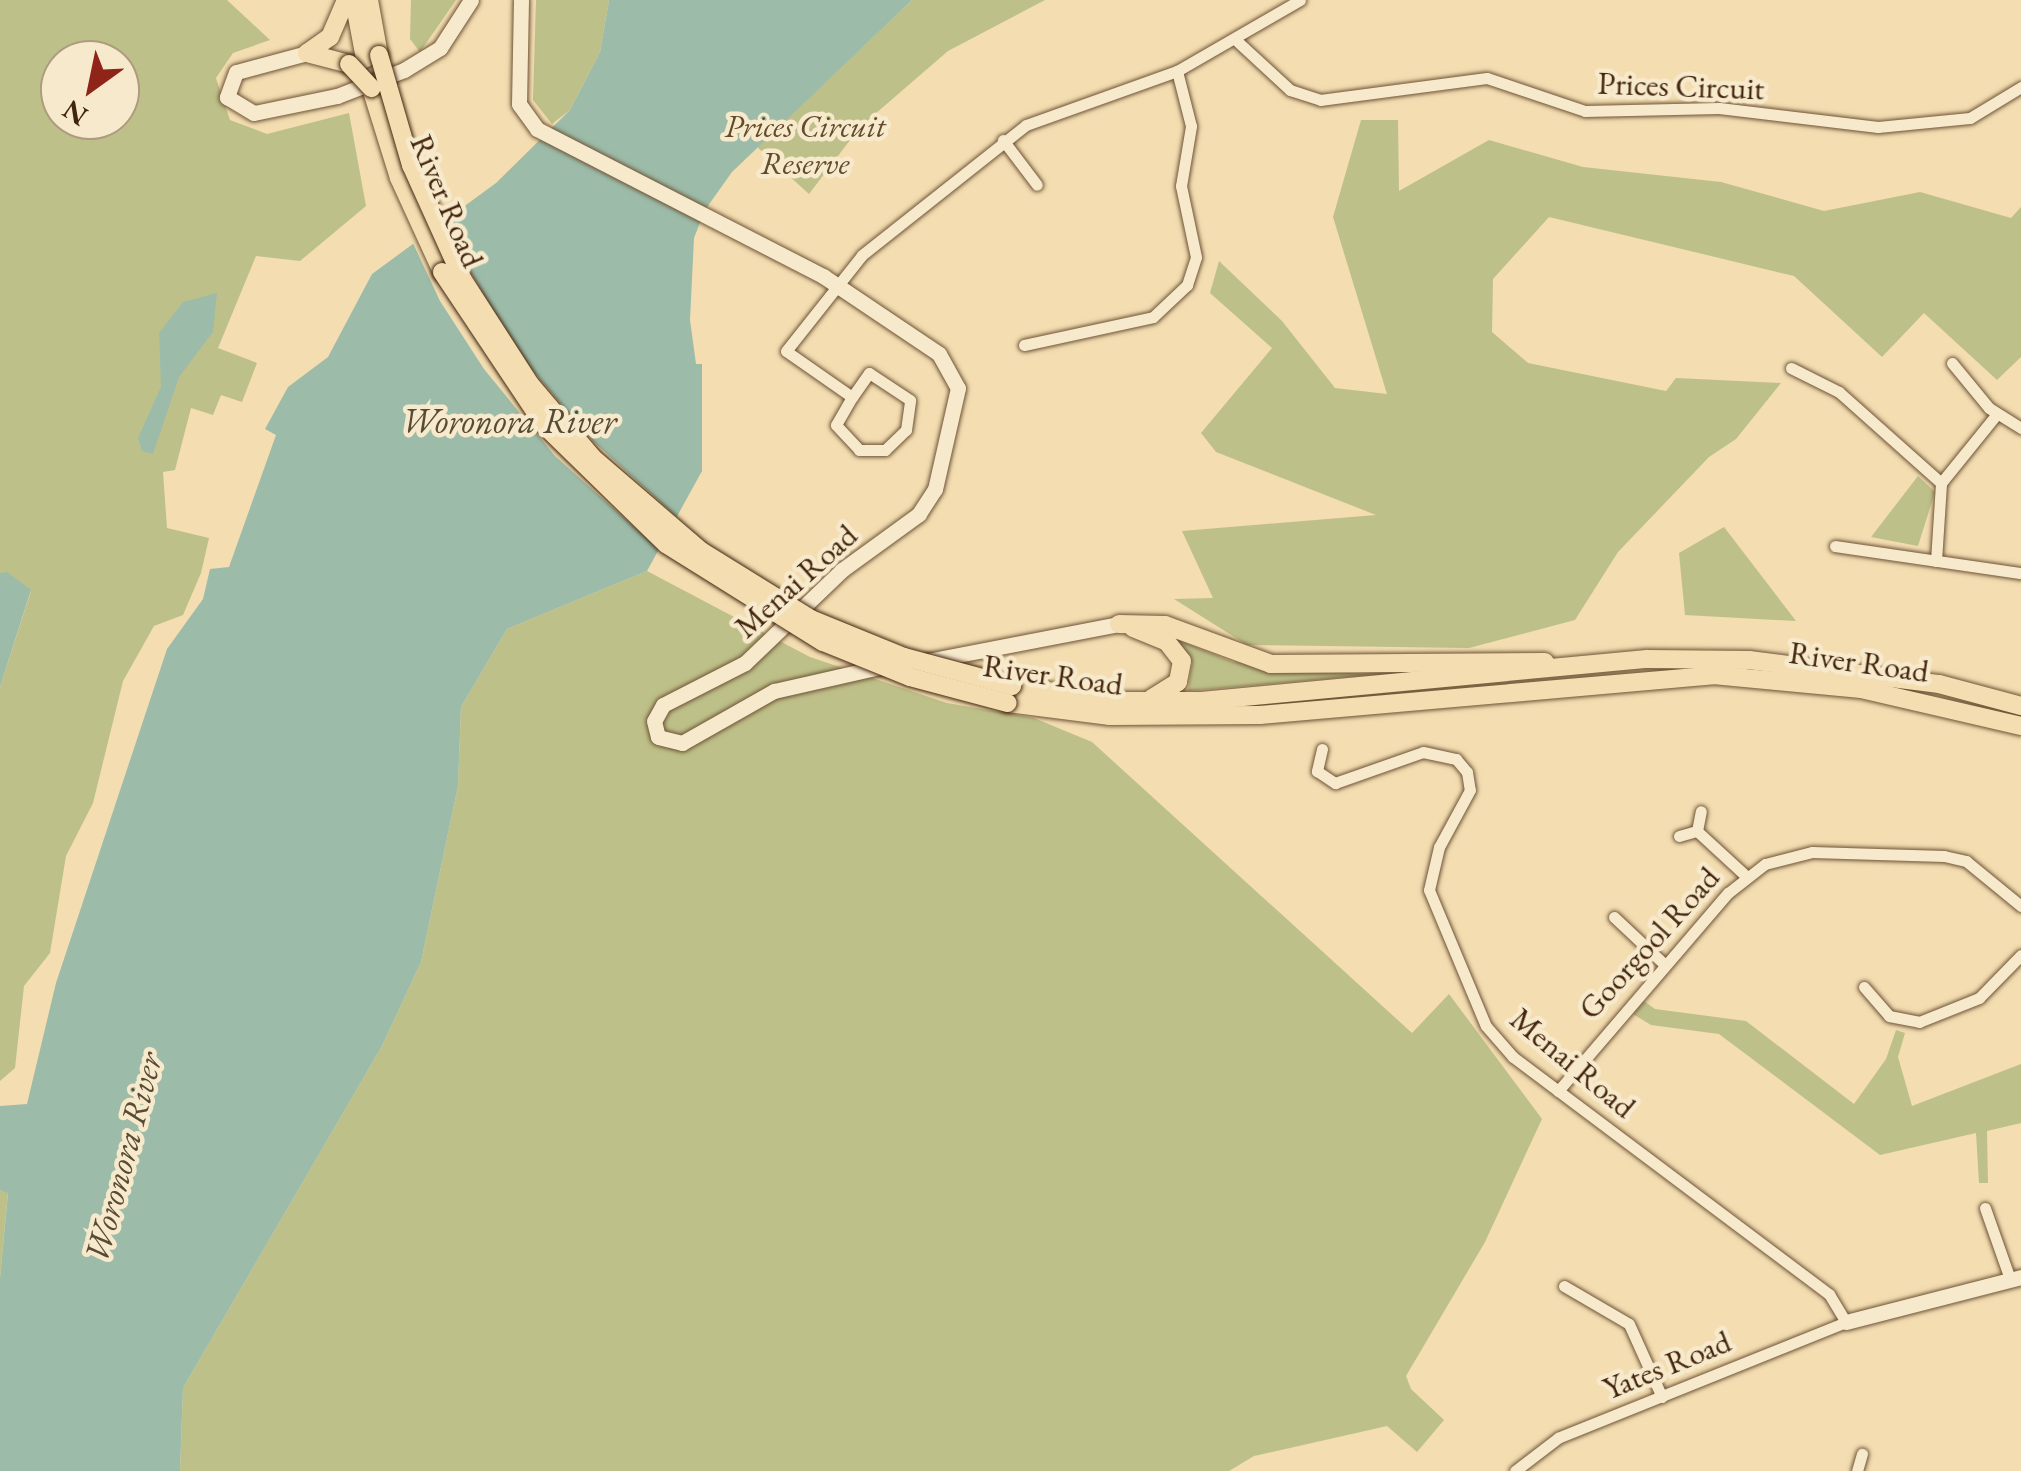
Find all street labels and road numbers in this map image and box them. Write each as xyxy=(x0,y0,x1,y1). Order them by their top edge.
street label: Prices Circuit xyxy=(1597,64,1765,108)
street label: River Road xyxy=(402,129,492,273)
street label: Menai Road xyxy=(727,516,865,646)
street label: River Road xyxy=(1787,633,1931,691)
street label: River Road xyxy=(981,646,1125,704)
street label: Goorgool Road xyxy=(1571,859,1727,1027)
street label: Menai Road xyxy=(1503,1000,1643,1126)
street label: Yates Road xyxy=(1598,1322,1736,1408)

